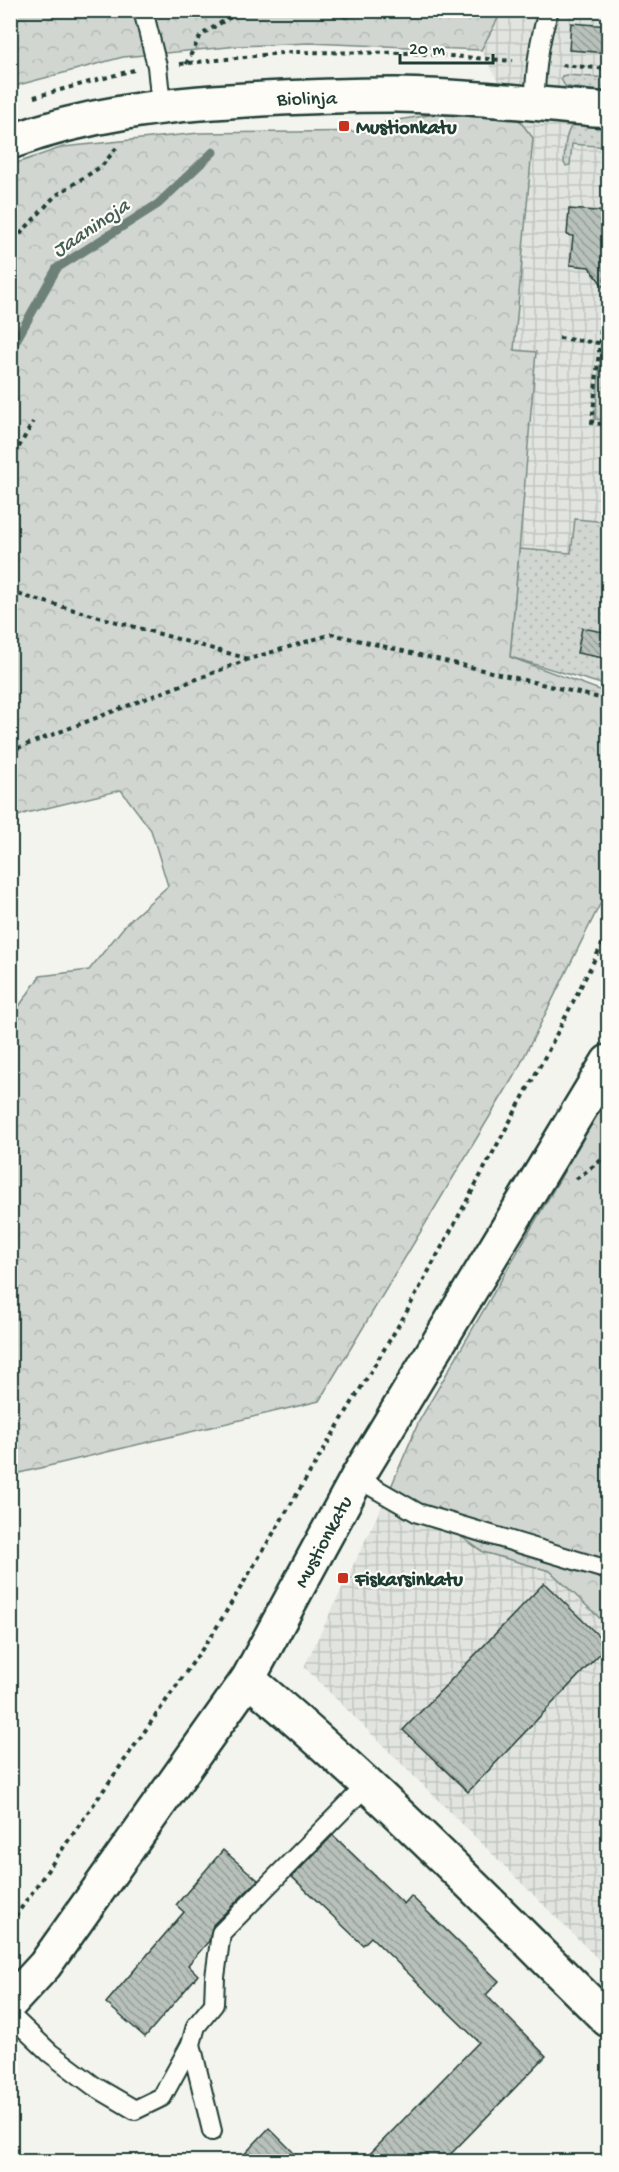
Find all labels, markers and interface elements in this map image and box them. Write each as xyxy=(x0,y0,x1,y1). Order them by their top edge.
scale bar xyxy=(400,27,493,65)
text: 20 m xyxy=(409,40,445,61)
street label: Biolinja xyxy=(276,88,338,113)
place label: Mustionkatu xyxy=(356,118,457,141)
marker: Mustionkatu xyxy=(337,119,351,133)
water label: Jaaninoja xyxy=(49,194,136,265)
street label: Mustionkatu xyxy=(291,1492,359,1592)
place label: Fiskarsinkatu xyxy=(354,1570,463,1593)
marker: Fiskarsinkatu xyxy=(336,1571,350,1585)

